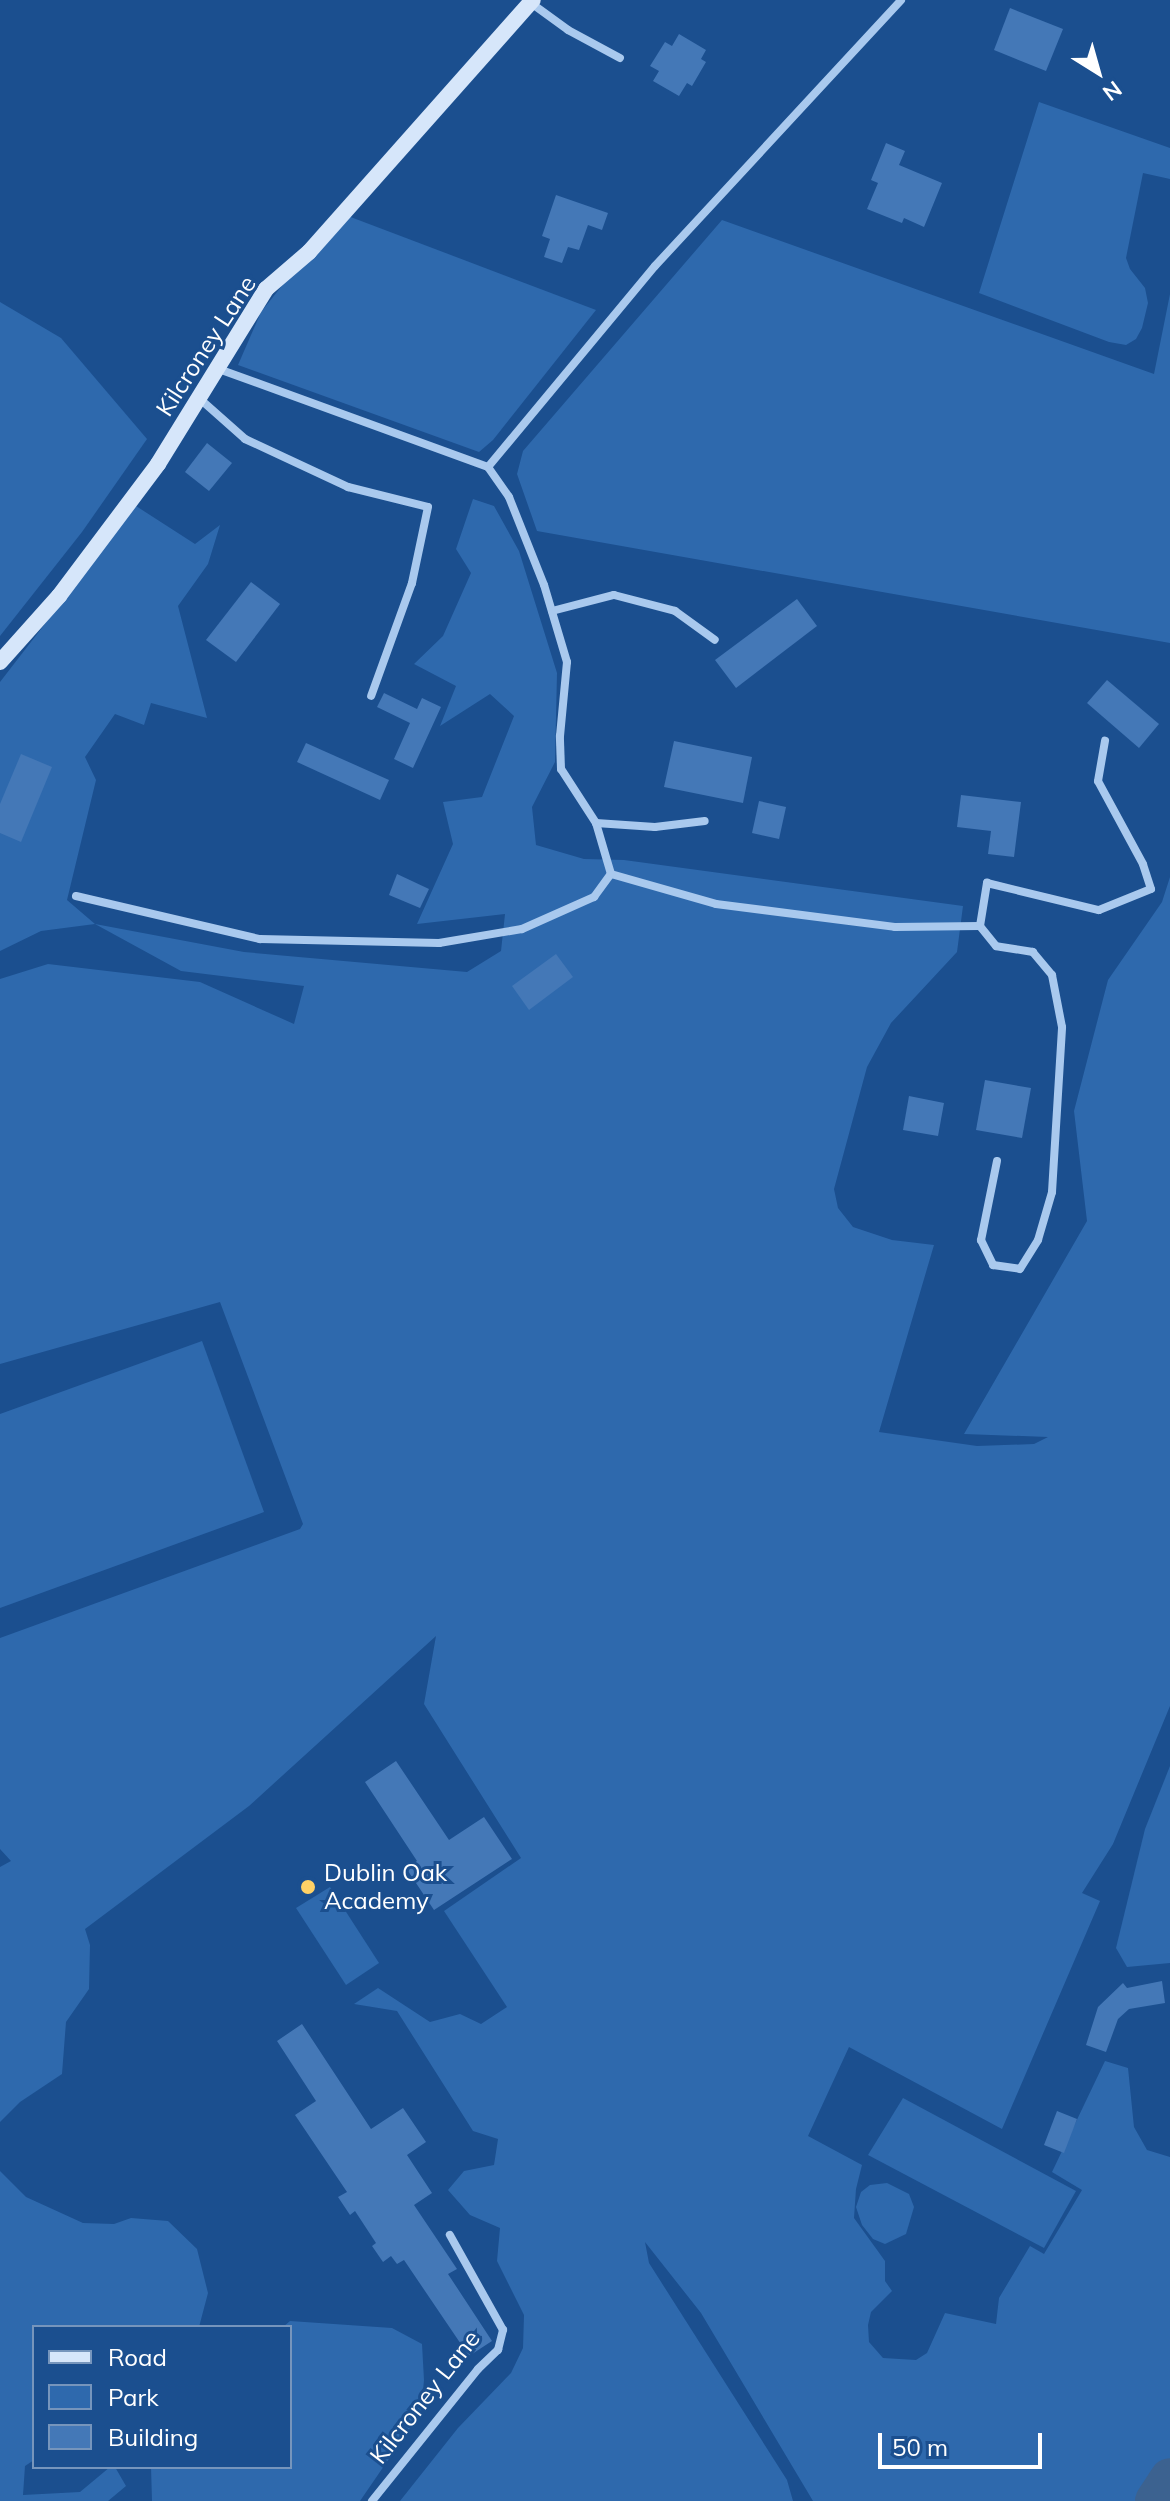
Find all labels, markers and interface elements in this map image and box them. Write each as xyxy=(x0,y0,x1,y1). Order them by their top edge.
north arrow xyxy=(1058,32,1138,112)
text: N xyxy=(1097,75,1128,107)
street label: Kilcroney Lane xyxy=(150,270,262,422)
place label: Dublin Oak Academy xyxy=(324,1859,447,1915)
marker: Dublin Oak Academy xyxy=(299,1878,317,1896)
legend xyxy=(32,2325,292,2469)
street label: Kilcroney Lane xyxy=(364,2325,486,2469)
text: Road xyxy=(108,2342,167,2372)
text: Park xyxy=(108,2382,159,2412)
scale bar xyxy=(882,2417,1046,2467)
text: Building xyxy=(108,2422,198,2452)
text: 50 m xyxy=(892,2432,948,2462)

